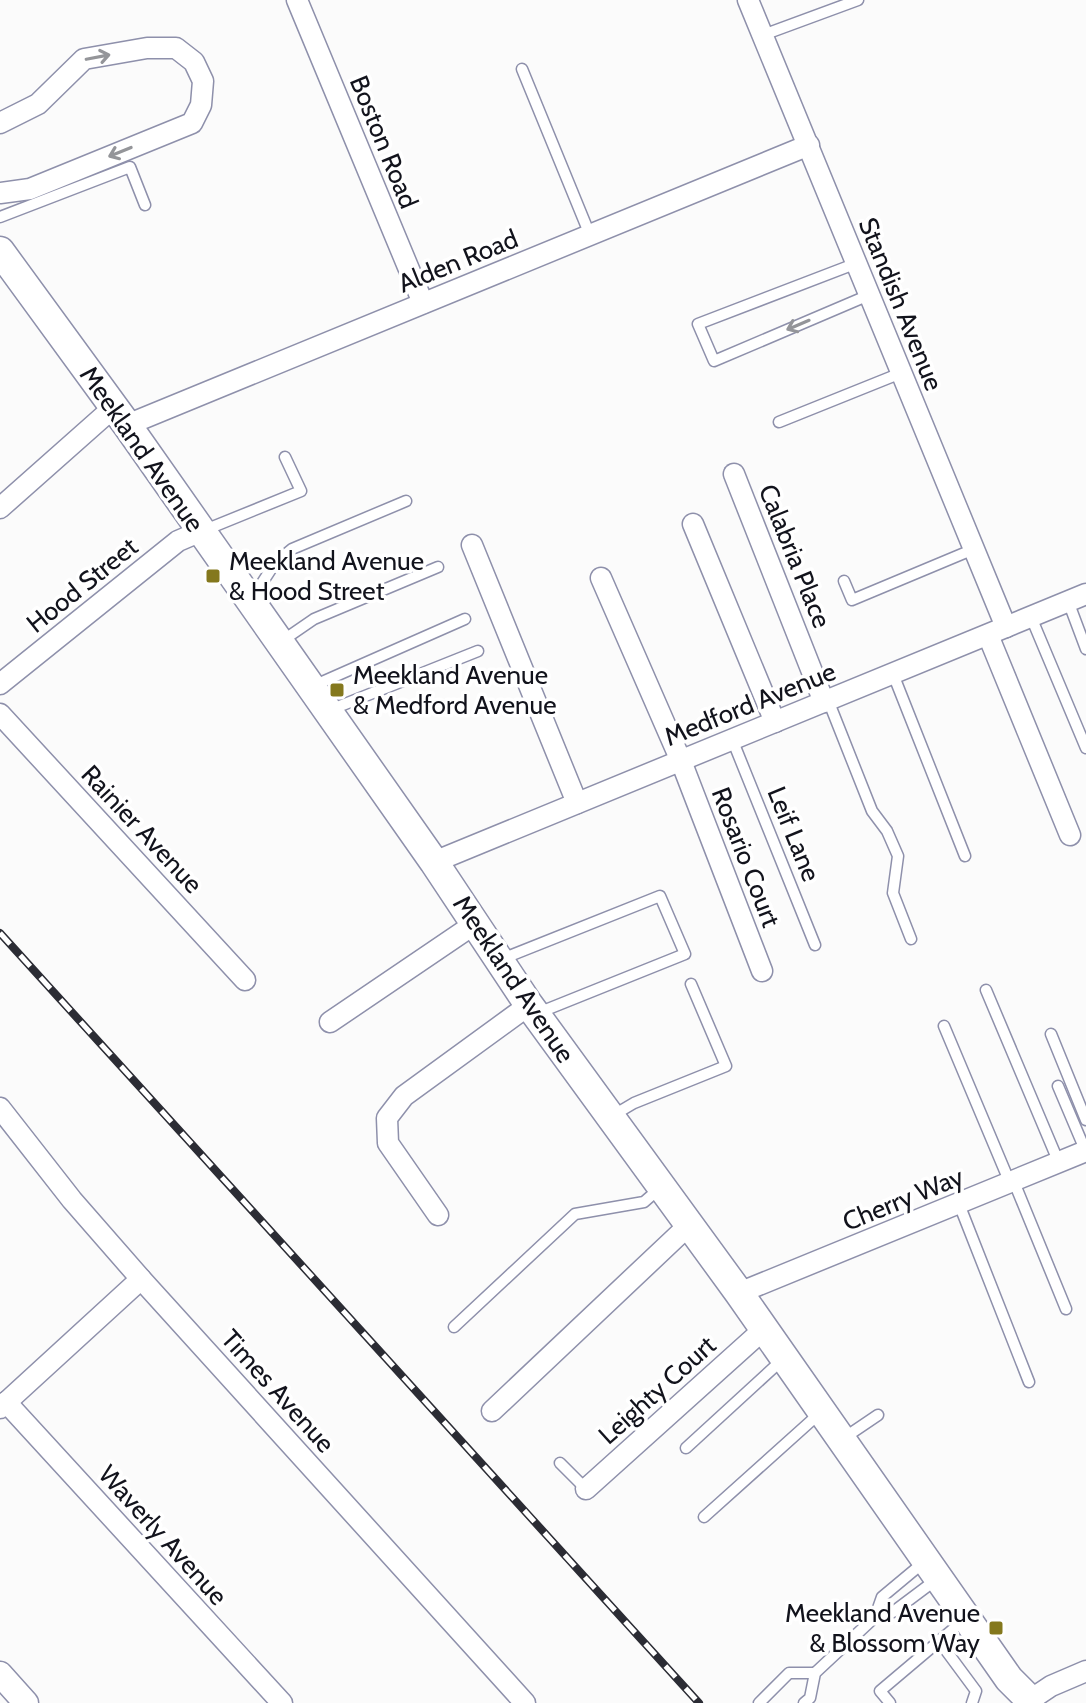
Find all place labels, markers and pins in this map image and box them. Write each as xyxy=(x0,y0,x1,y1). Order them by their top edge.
place label: Meekland Avenue & Hood Street xyxy=(229,545,424,607)
marker: Meekland Avenue & Hood Street xyxy=(204,567,222,585)
place label: Meekland Avenue & Medford Avenue xyxy=(353,659,557,721)
marker: Meekland Avenue & Medford Avenue xyxy=(328,681,346,699)
place label: Meekland Avenue & Blossom Way xyxy=(785,1597,980,1659)
marker: Meekland Avenue & Blossom Way xyxy=(987,1619,1005,1637)

